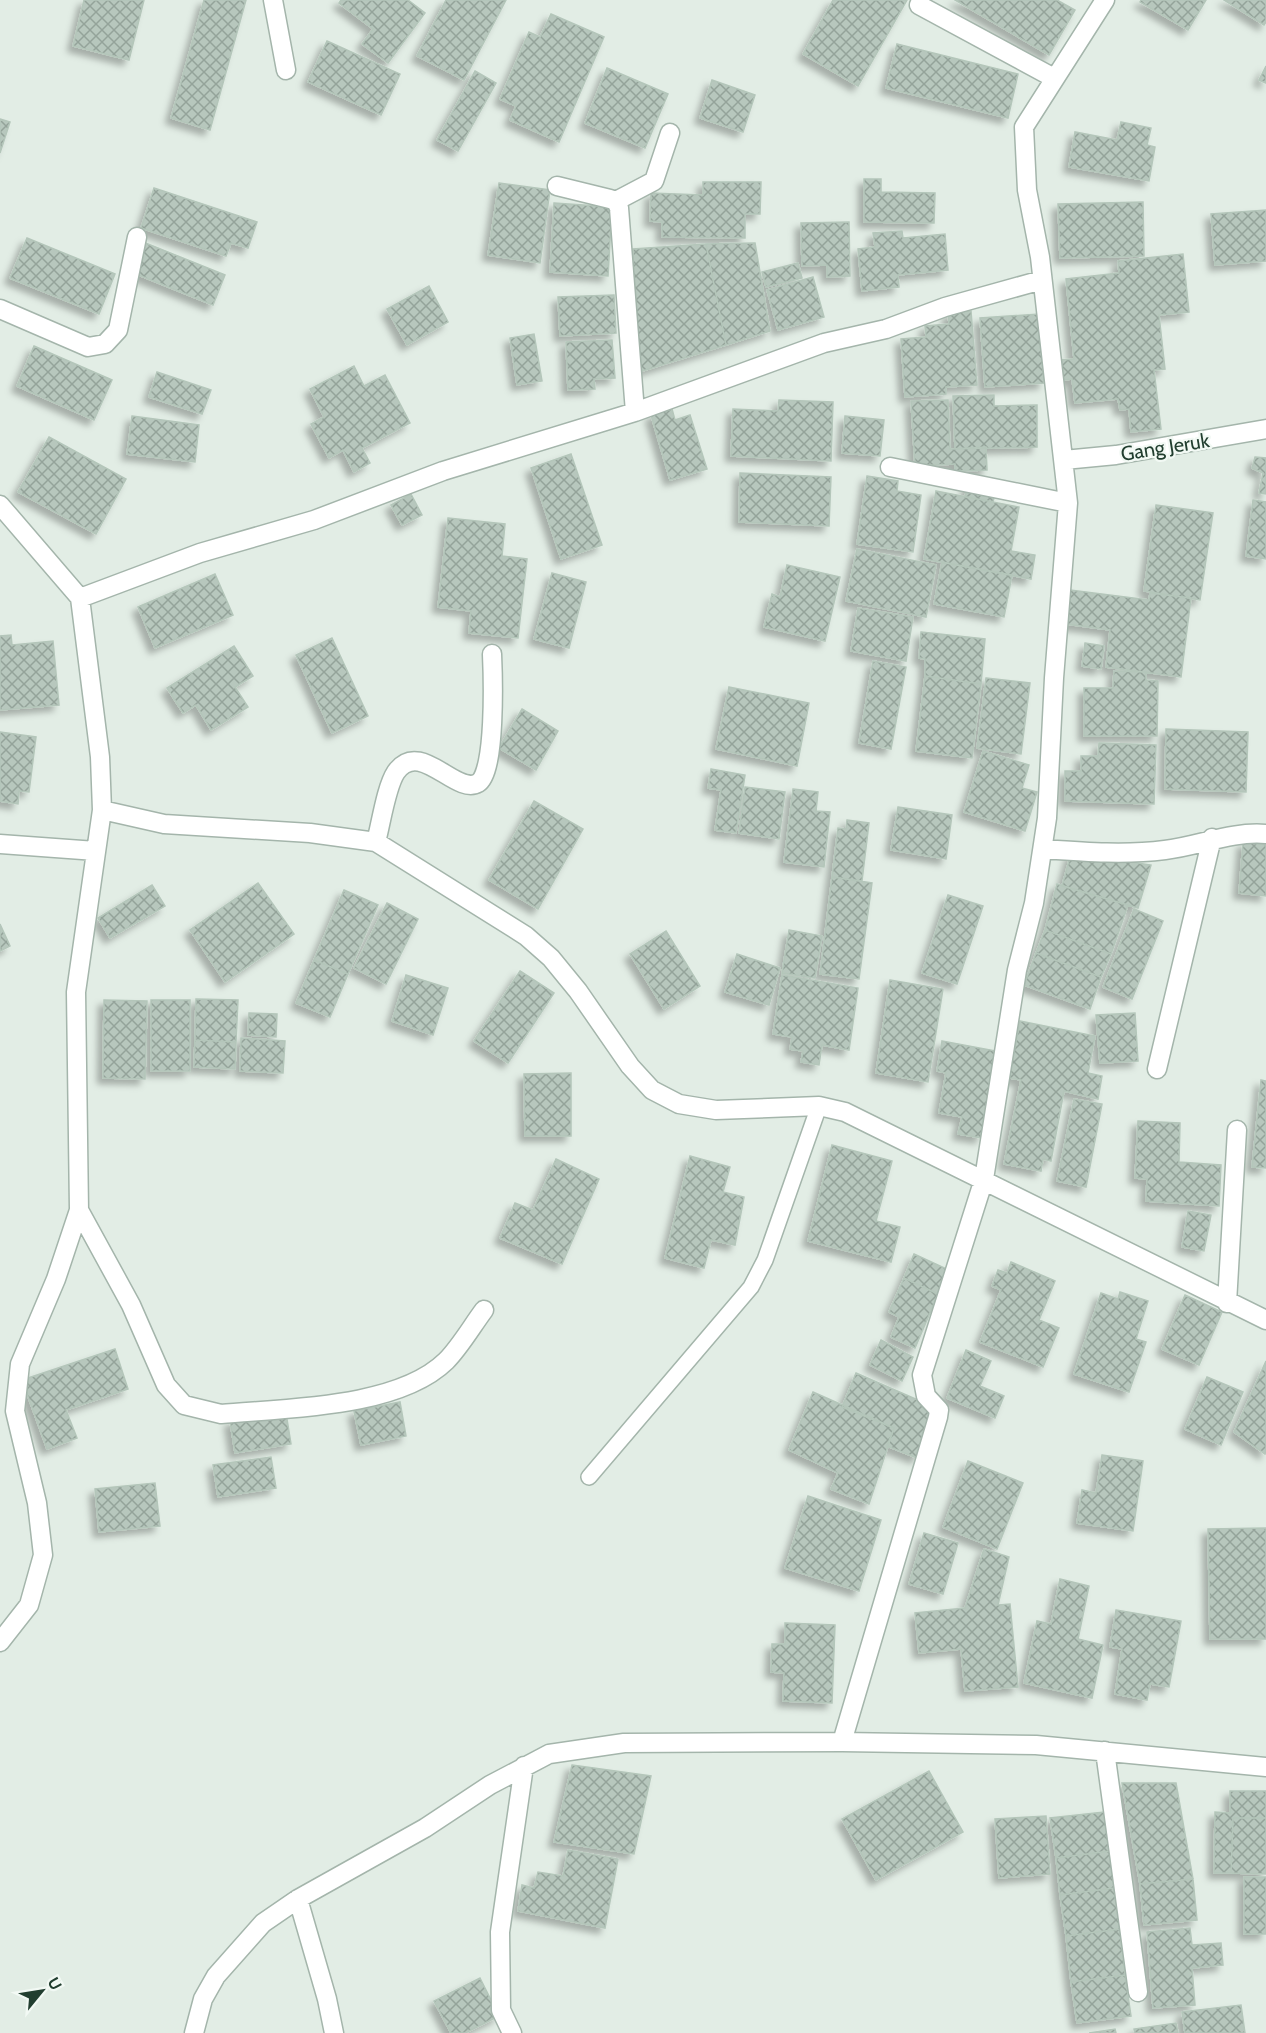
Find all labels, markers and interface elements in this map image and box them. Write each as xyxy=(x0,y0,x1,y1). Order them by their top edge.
street label: Gang Jeruk xyxy=(1119,428,1211,466)
north arrow xyxy=(12,1961,72,2021)
text: U xyxy=(43,1974,66,1993)

